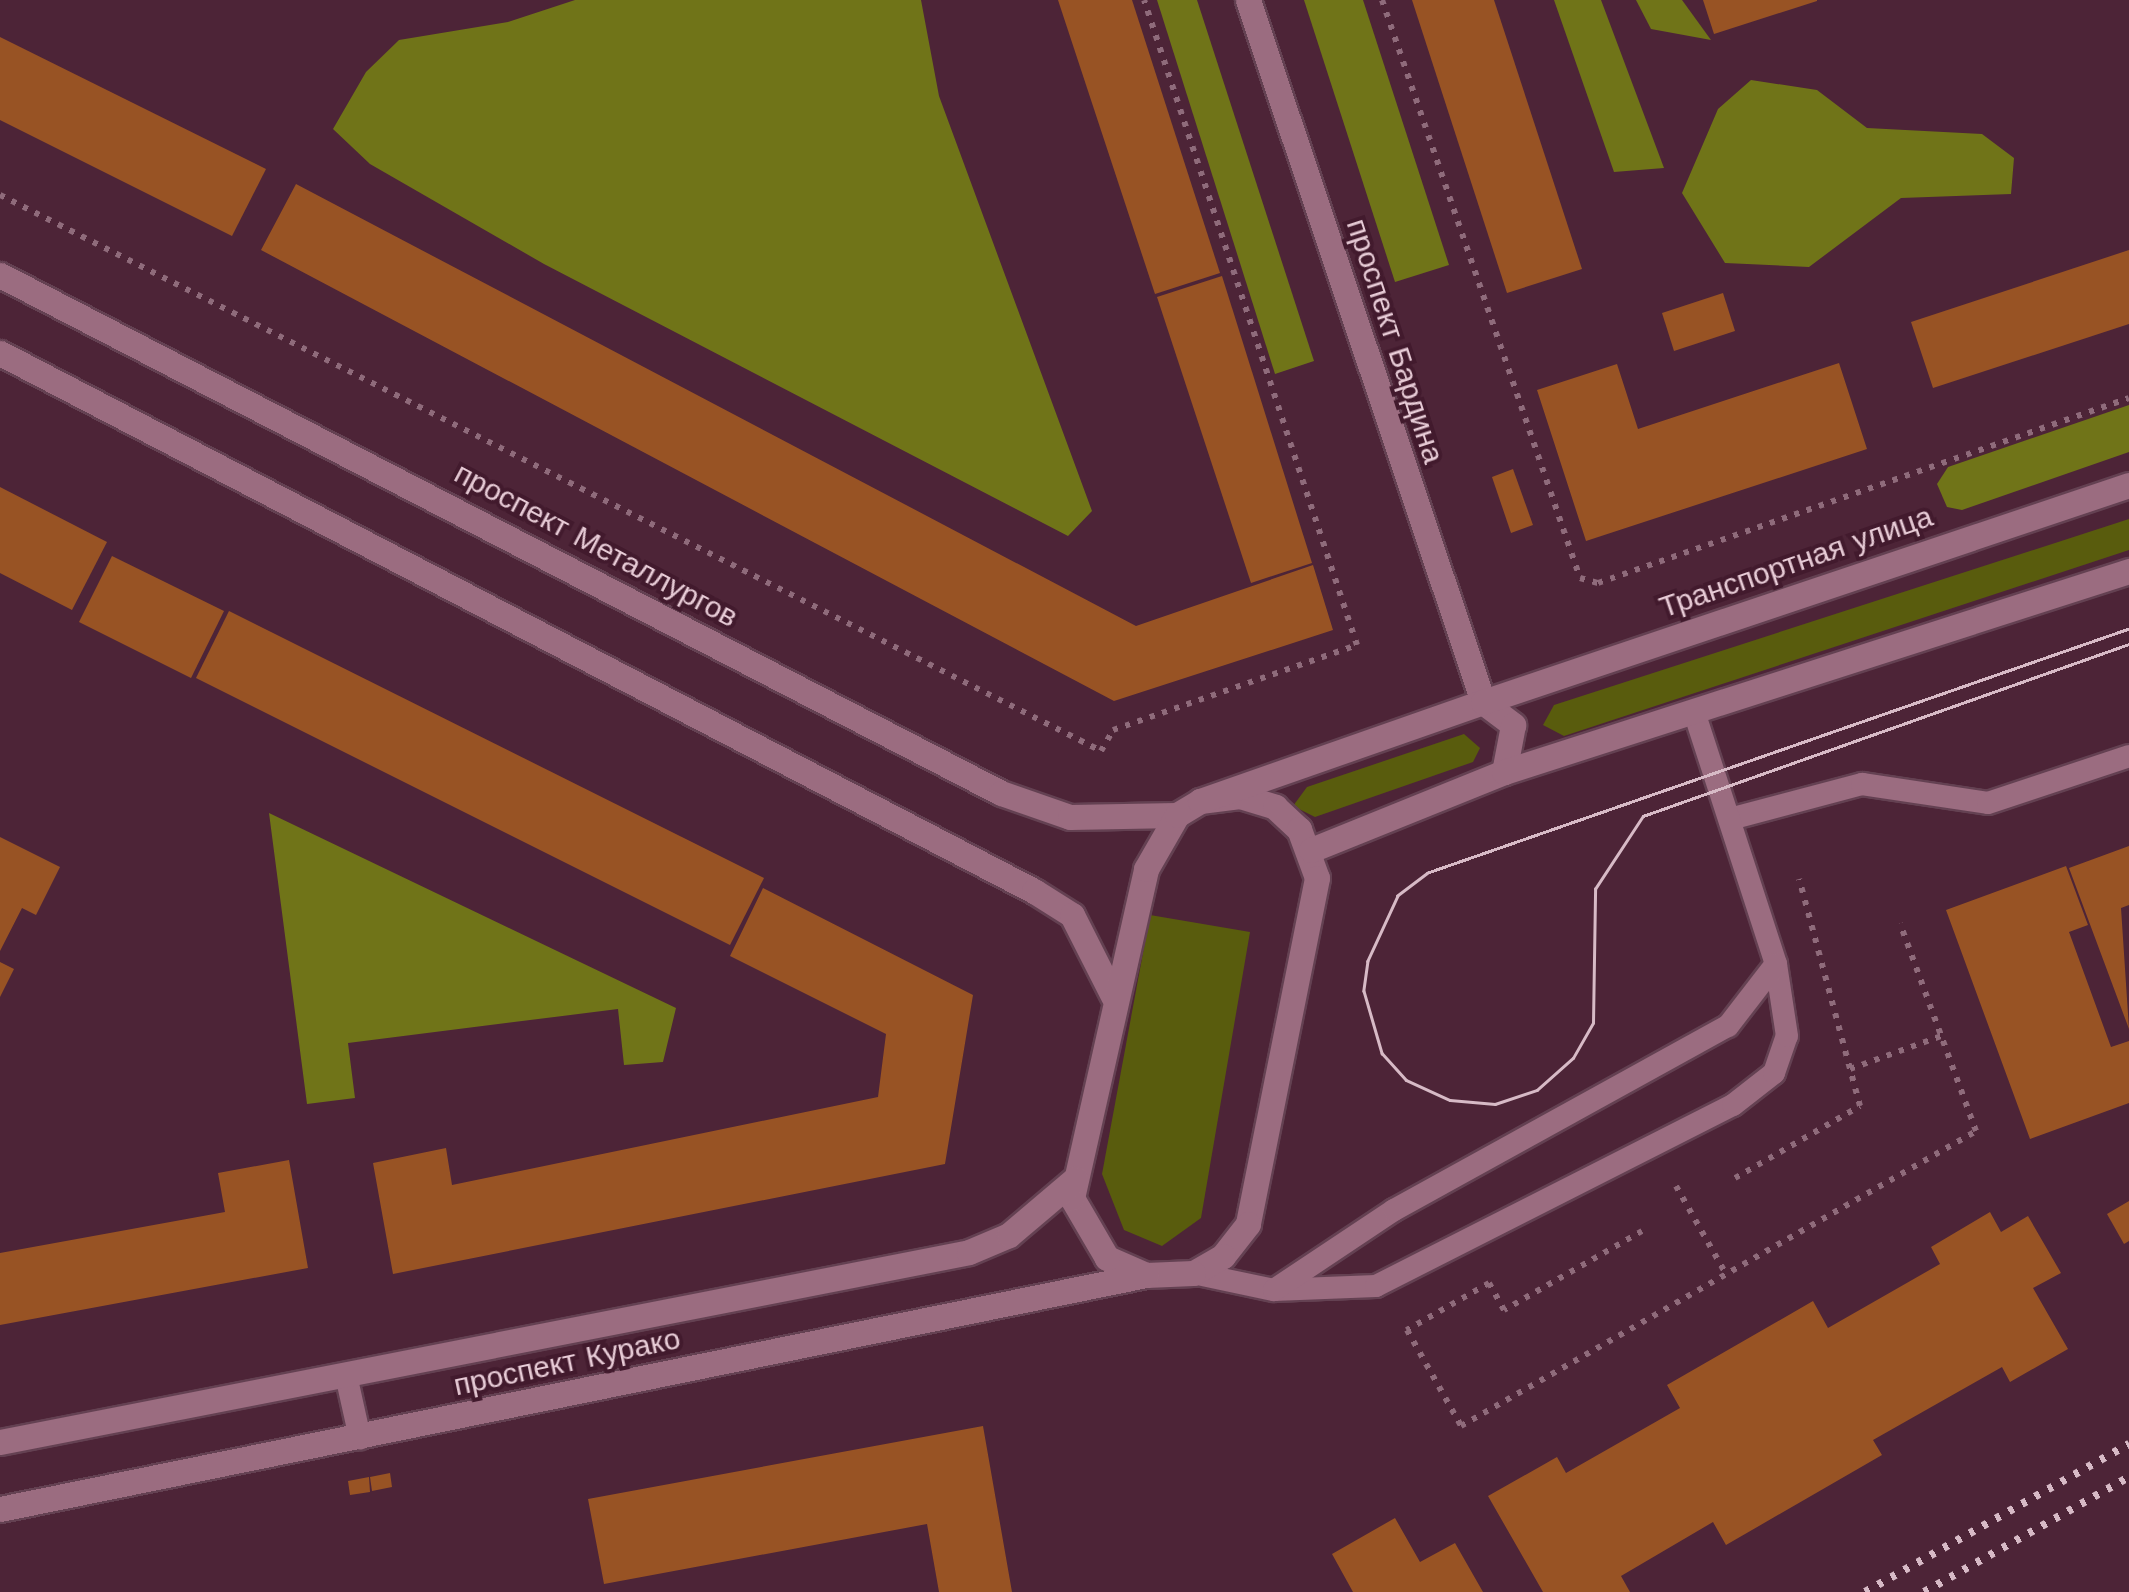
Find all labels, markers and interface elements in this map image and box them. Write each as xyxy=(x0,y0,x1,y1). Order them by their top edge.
street label: проспект Бардина xyxy=(1339,214,1451,468)
street label: проспект Металлургов xyxy=(448,455,744,635)
street label: Транспортная улица xyxy=(1655,498,1937,626)
street label: проспект Курако xyxy=(450,1320,684,1404)

